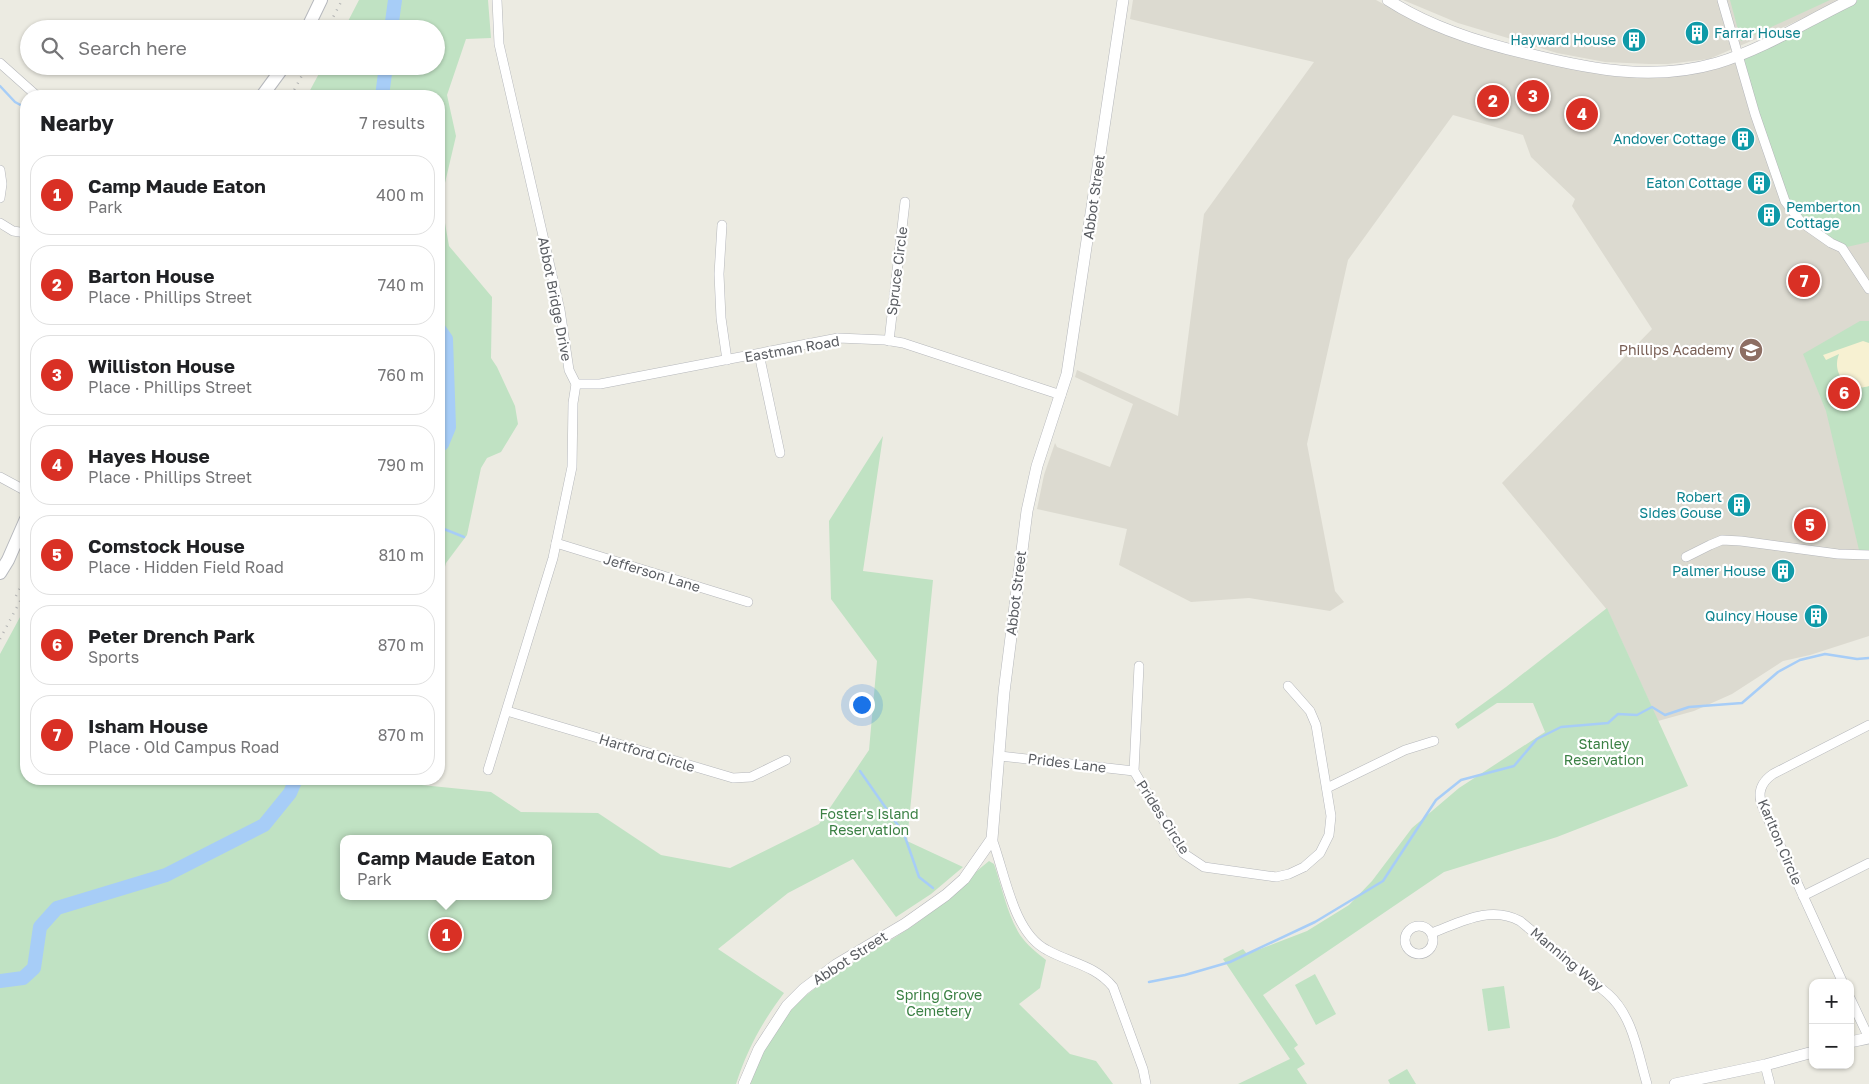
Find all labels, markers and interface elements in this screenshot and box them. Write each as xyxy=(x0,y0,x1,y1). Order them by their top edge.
search box xyxy=(20,20,445,75)
building icon: Farrar House xyxy=(1684,20,1710,46)
place label: Farrar House xyxy=(1714,24,1801,41)
building icon: Hayward House xyxy=(1621,27,1647,53)
place label: Hayward House xyxy=(1510,31,1616,48)
icon: search xyxy=(38,34,66,62)
text: Search here xyxy=(78,36,187,59)
pin: 3 xyxy=(1517,77,1549,115)
pin: 2 xyxy=(1477,82,1509,120)
pin: 4 xyxy=(1566,95,1598,133)
text: Nearby xyxy=(40,110,114,136)
text: 7 results xyxy=(359,113,425,133)
building icon: Andover Cottage xyxy=(1730,126,1756,152)
place label: Andover Cottage xyxy=(1613,130,1726,147)
street label: Abbot Street xyxy=(1079,153,1108,240)
building icon: Eaton Cottage xyxy=(1746,170,1772,196)
text: Camp Maude Eaton xyxy=(88,174,266,197)
place label: Eaton Cottage xyxy=(1646,174,1742,191)
text: 1 xyxy=(53,185,61,205)
text: 400 m xyxy=(376,185,424,205)
text: Park xyxy=(88,197,123,217)
place label: Pemberton Cottage xyxy=(1786,198,1861,231)
building icon: Pemberton Cottage xyxy=(1756,202,1782,228)
street label: Spruce Circle xyxy=(883,226,910,316)
street label: Abbot Bridge Drive xyxy=(535,235,576,362)
pin: 7 xyxy=(1788,262,1820,300)
text: Barton House xyxy=(88,264,214,287)
text: 2 xyxy=(52,275,62,295)
text: 740 m xyxy=(378,275,424,295)
text: Place · Phillips Street xyxy=(88,287,252,307)
street label: Eastman Road xyxy=(743,332,841,365)
school or university icon: Phillips Academy xyxy=(1738,337,1764,363)
place label: Phillips Academy xyxy=(1619,341,1734,358)
text: Williston House xyxy=(88,354,235,377)
text: 3 xyxy=(52,365,62,385)
text: 760 m xyxy=(378,365,424,385)
pin: 6 xyxy=(1828,374,1860,412)
text: Place · Phillips Street xyxy=(88,377,252,397)
text: Hayes House xyxy=(88,444,210,467)
text: 4 xyxy=(52,455,62,475)
text: 790 m xyxy=(378,455,424,475)
text: Place · Phillips Street xyxy=(88,467,252,487)
place label: Robert Sides Gouse xyxy=(1639,488,1722,521)
building icon: Robert Sides Gouse xyxy=(1726,492,1752,518)
pin: 5 xyxy=(1794,506,1826,544)
text: Comstock House xyxy=(88,534,245,557)
text: 5 xyxy=(52,545,62,565)
text: 810 m xyxy=(378,545,424,565)
street label: Abbot Street xyxy=(1002,549,1029,636)
street label: Jefferson Lane xyxy=(602,550,703,595)
text: Place · Hidden Field Road xyxy=(88,557,284,577)
building icon: Palmer House xyxy=(1770,558,1796,584)
place label: Palmer House xyxy=(1672,562,1766,579)
building icon: Quincy House xyxy=(1803,603,1829,629)
place label: Quincy House xyxy=(1705,607,1798,624)
text: Peter Drench Park xyxy=(88,624,255,647)
text: 6 xyxy=(52,635,62,655)
text: 870 m xyxy=(378,635,424,655)
text: Sports xyxy=(88,647,139,667)
your location xyxy=(849,692,875,718)
text: Isham House xyxy=(88,714,208,737)
text: 7 xyxy=(53,725,61,745)
text: 870 m xyxy=(378,725,424,745)
street label: Hartford Circle xyxy=(597,730,697,775)
park label: Stanley Reservation xyxy=(1564,735,1644,768)
text: Place · Old Campus Road xyxy=(88,737,279,757)
street label: Prides Lane xyxy=(1027,749,1107,776)
street label: Prides Circle xyxy=(1133,777,1194,857)
street label: Karlton Circle xyxy=(1755,796,1806,887)
park label: Foster's Island Reservation xyxy=(819,805,919,838)
popup xyxy=(340,835,552,900)
text: Camp Maude Eaton xyxy=(357,846,535,869)
text: Park xyxy=(357,869,392,889)
pin: 1 xyxy=(430,916,462,954)
street label: Manning Way xyxy=(1527,923,1607,994)
street label: Abbot Street xyxy=(809,927,890,988)
map controls xyxy=(1809,979,1854,1069)
button: + xyxy=(1809,979,1854,1024)
park label: Spring Grove Cemetery xyxy=(896,986,982,1019)
button: − xyxy=(1809,1024,1854,1069)

